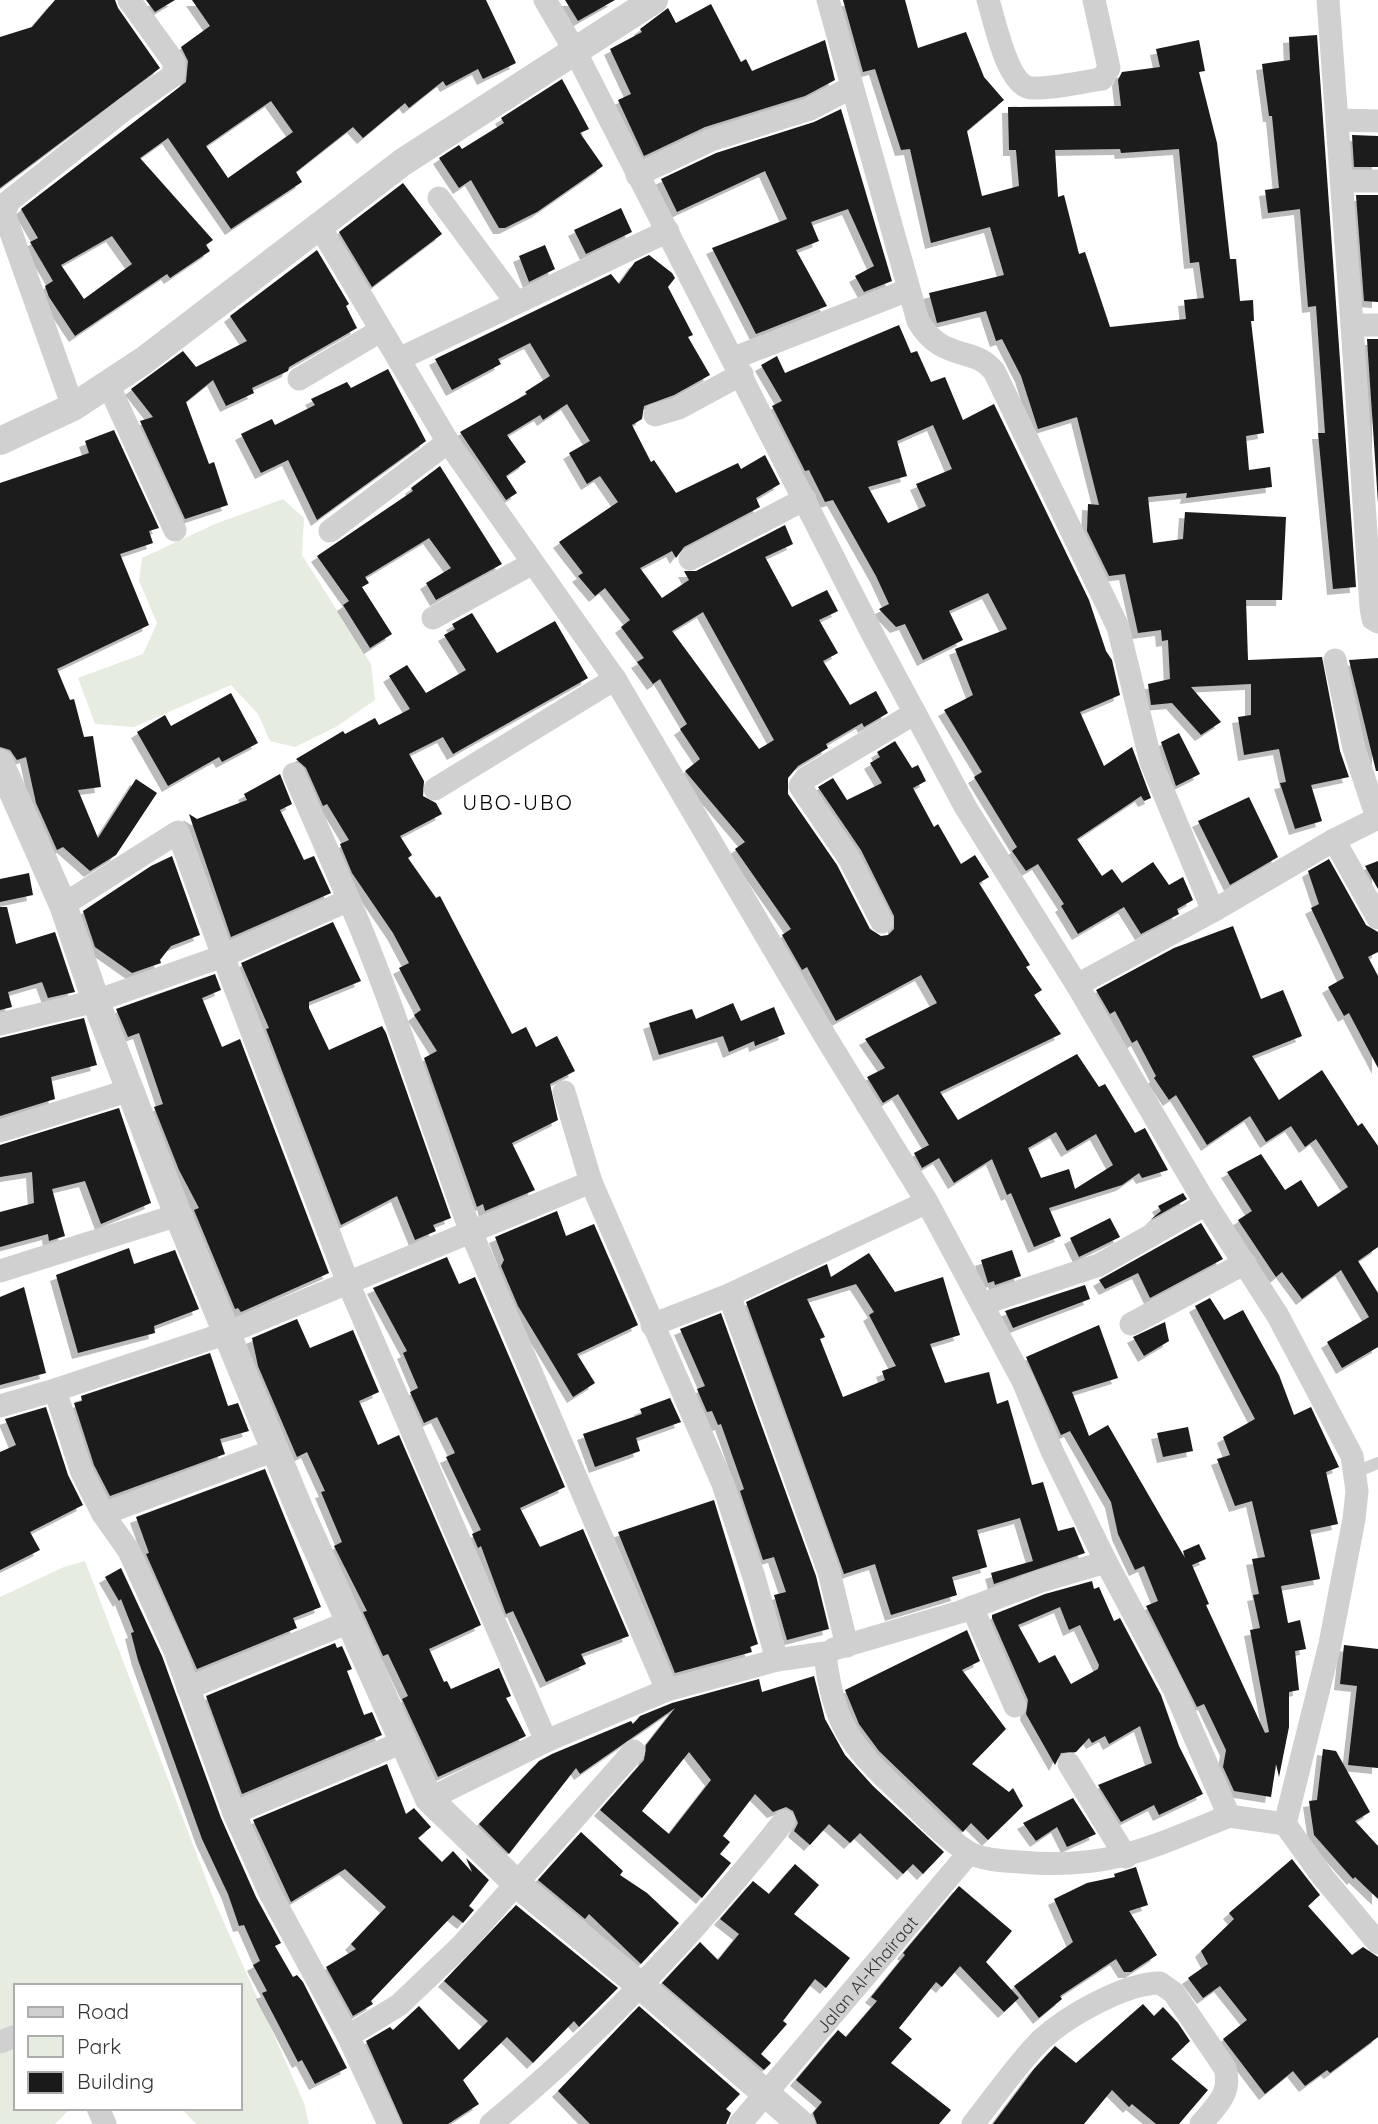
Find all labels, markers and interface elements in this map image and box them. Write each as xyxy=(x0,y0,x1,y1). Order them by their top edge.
district label: UBO-UBO xyxy=(462,789,574,815)
street label: Jalan Al-Khairaat xyxy=(810,1911,923,2038)
legend xyxy=(14,1984,242,2110)
text: Road xyxy=(77,1998,129,2024)
text: Park xyxy=(77,2033,121,2059)
text: Building xyxy=(77,2068,154,2094)

